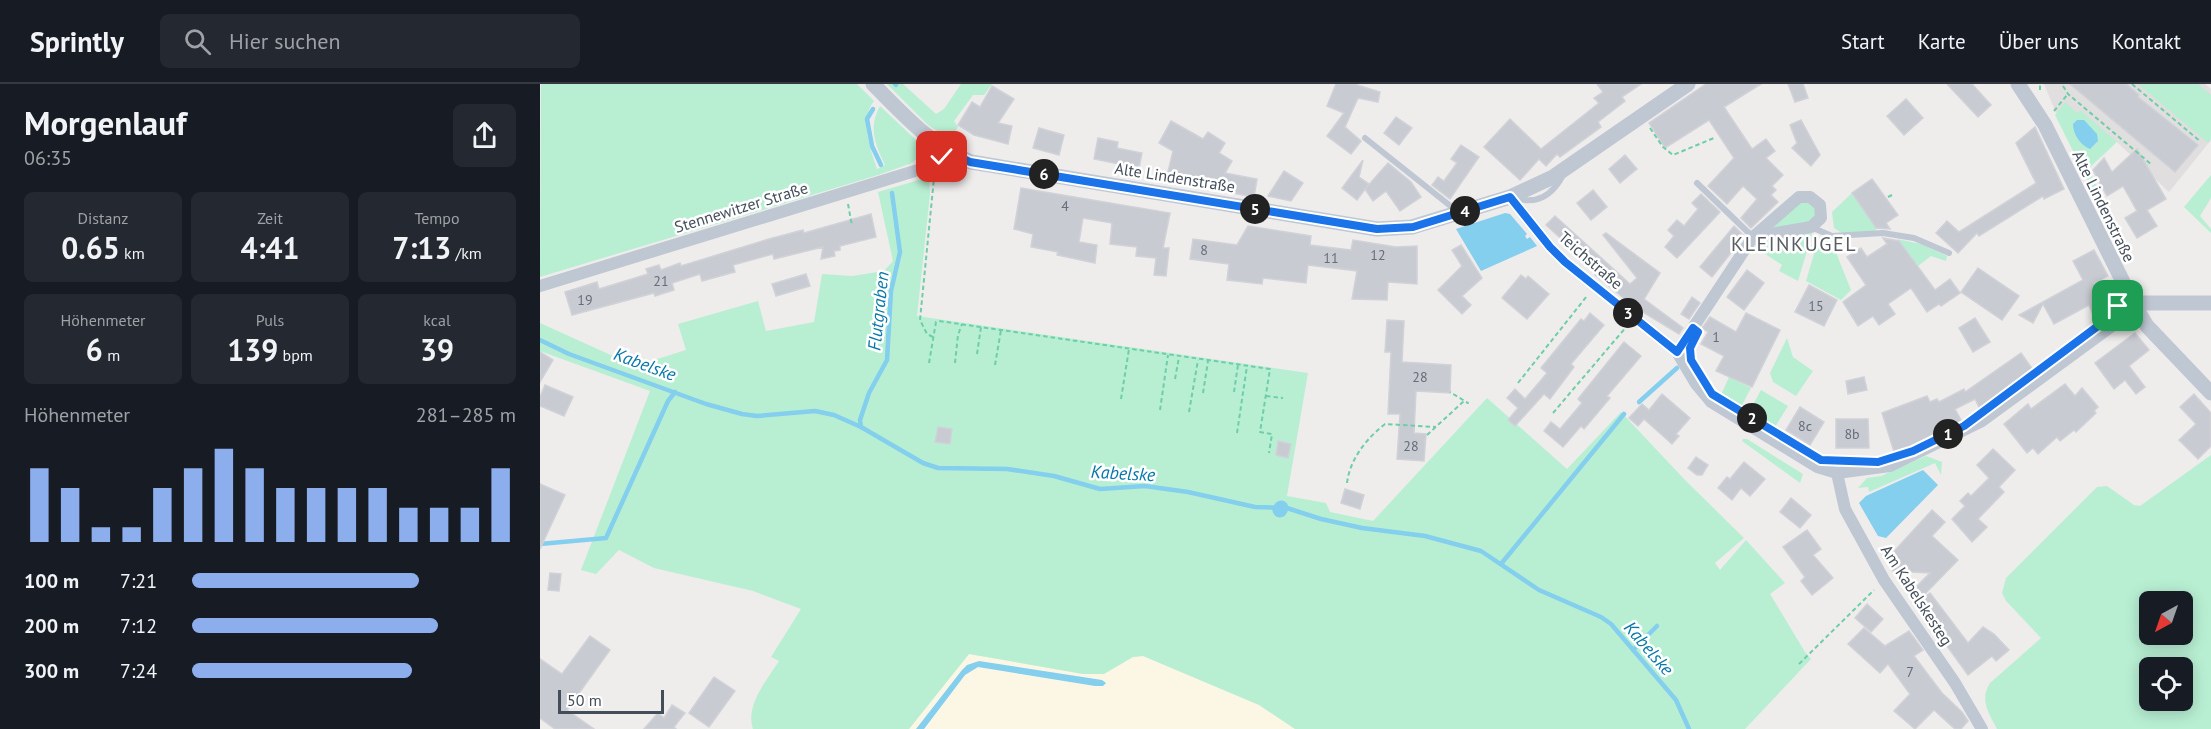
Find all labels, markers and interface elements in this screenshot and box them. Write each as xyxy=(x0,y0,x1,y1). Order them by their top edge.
search box xyxy=(160,14,580,68)
text: Sprintly xyxy=(30,23,124,60)
icon: search xyxy=(181,25,214,58)
text: Hier suchen xyxy=(229,27,340,55)
text: Start xyxy=(1841,28,1885,55)
text: Karte xyxy=(1918,28,1966,55)
text: Über uns xyxy=(1999,28,2079,55)
text: Kontakt xyxy=(2112,28,2181,55)
text: Morgenlauf xyxy=(24,101,187,144)
button: share xyxy=(453,104,516,167)
pin xyxy=(916,131,967,182)
icon: check xyxy=(925,140,958,173)
text: 06:35 xyxy=(24,145,72,171)
street label: Alte Lindenstraße xyxy=(2068,147,2140,265)
street label: Alte Lindenstraße xyxy=(1113,158,1237,196)
pin: 6 xyxy=(1029,159,1059,189)
text: 6 xyxy=(1039,164,1049,184)
street label: Stennewitzer Straße xyxy=(672,177,810,237)
pin: 5 xyxy=(1240,194,1270,224)
pin: 4 xyxy=(1450,196,1480,226)
house number: 4 xyxy=(1061,197,1069,215)
text: 5 xyxy=(1250,199,1260,219)
text: 4 xyxy=(1460,201,1470,221)
text: Distanz xyxy=(78,208,128,228)
text: Zeit xyxy=(257,208,283,228)
text: Tempo xyxy=(414,208,460,228)
street label: Teichstraße xyxy=(1555,227,1627,293)
text: 0.65 xyxy=(61,228,120,267)
text: 4:41 xyxy=(240,228,300,267)
text: 7:13 xyxy=(392,228,451,267)
district label: KLEINKUGEL xyxy=(1731,231,1857,257)
house number: 8 xyxy=(1200,241,1208,259)
text: km xyxy=(120,243,145,263)
text: /km xyxy=(451,243,482,263)
house number: 12 xyxy=(1370,246,1386,264)
house number: 11 xyxy=(1323,249,1339,267)
water label: Flutgraben xyxy=(862,270,894,352)
house number: 21 xyxy=(653,272,669,290)
pin xyxy=(2092,280,2143,331)
icon: arrive xyxy=(2101,289,2134,322)
house number: 19 xyxy=(577,291,593,309)
house number: 15 xyxy=(1808,297,1824,315)
pin: 3 xyxy=(1613,298,1643,328)
text: 3 xyxy=(1623,303,1633,323)
text: Höhenmeter xyxy=(61,310,145,330)
text: Puls xyxy=(256,310,284,330)
text: kcal xyxy=(423,310,451,330)
house number: 1 xyxy=(1712,328,1720,346)
text: 6 xyxy=(86,330,103,369)
text: 139 xyxy=(227,330,278,369)
text: 39 xyxy=(420,330,454,369)
water label: Kabelske xyxy=(611,342,680,386)
text: m xyxy=(103,345,120,365)
text: bpm xyxy=(278,345,313,365)
house number: 28 xyxy=(1412,368,1428,386)
text: Höhenmeter xyxy=(24,402,130,428)
text: 281–285 m xyxy=(416,402,516,428)
pin: 2 xyxy=(1737,403,1767,433)
text: 2 xyxy=(1747,408,1757,428)
house number: 8c xyxy=(1798,417,1812,435)
pin: 1 xyxy=(1933,419,1963,449)
text: 1 xyxy=(1943,424,1953,444)
house number: 8b xyxy=(1844,425,1860,443)
house number: 28 xyxy=(1403,437,1419,455)
water label: Kabelske xyxy=(1090,460,1156,486)
street label: Am Kabelskesteg xyxy=(1877,541,1957,649)
text: 100 m xyxy=(24,568,79,594)
text: 7:21 xyxy=(120,568,157,594)
north arrow xyxy=(2139,591,2193,645)
map controls xyxy=(2139,591,2193,711)
text: 200 m xyxy=(24,613,79,639)
text: 7:12 xyxy=(120,613,157,639)
water label: Kabelske xyxy=(1619,616,1679,680)
button: locate xyxy=(2139,657,2193,711)
text: 300 m xyxy=(24,658,79,684)
text: 7:24 xyxy=(120,658,157,684)
house number: 7 xyxy=(1906,663,1914,681)
scale bar xyxy=(558,687,664,714)
text: 50 m xyxy=(567,690,602,710)

